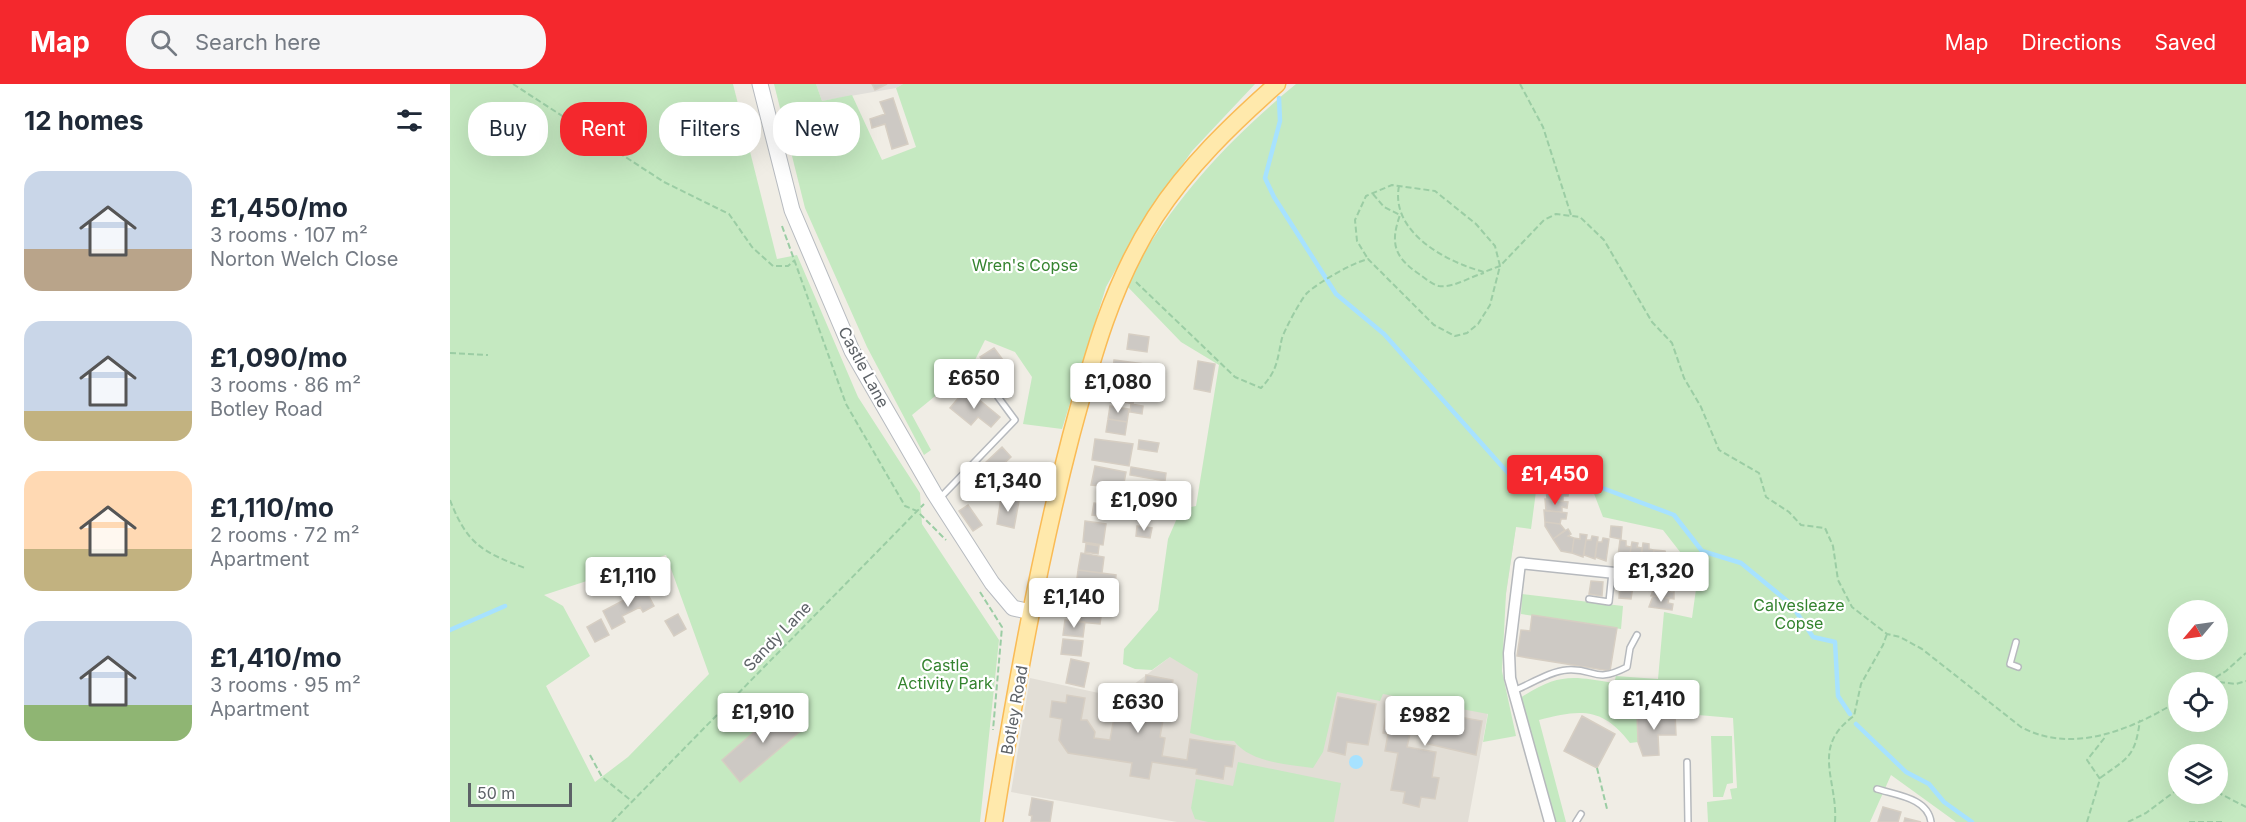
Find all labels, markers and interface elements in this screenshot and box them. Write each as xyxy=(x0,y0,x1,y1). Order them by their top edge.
search box xyxy=(126,15,546,69)
text: Map xyxy=(30,25,90,59)
icon: search xyxy=(147,26,180,59)
text: Search here xyxy=(195,29,321,55)
text: Map xyxy=(1945,30,1988,55)
text: Directions xyxy=(2021,30,2122,55)
text: Saved xyxy=(2155,30,2216,55)
chip: Buy xyxy=(468,102,548,156)
chip: Rent xyxy=(560,102,647,156)
chip: Filters xyxy=(659,102,761,156)
chip: New xyxy=(773,102,860,156)
icon: filters xyxy=(393,104,426,137)
text: 12 homes xyxy=(24,105,144,136)
text: £1,450/mo xyxy=(210,192,348,223)
icon: home xyxy=(72,195,144,267)
text: 3 rooms · 107 m² xyxy=(210,223,368,247)
text: Norton Welch Close xyxy=(210,247,398,271)
park label: Wren's Copse xyxy=(972,255,1078,275)
street label: Castle Lane xyxy=(834,323,894,411)
text: £1,090/mo xyxy=(210,342,347,373)
icon: home xyxy=(72,345,144,417)
pin: £650 xyxy=(938,359,1010,410)
pin: £1,080 xyxy=(1069,363,1167,414)
text: £650 xyxy=(948,366,1000,390)
text: £1,080 xyxy=(1084,370,1152,394)
text: 3 rooms · 86 m² xyxy=(210,373,361,397)
text: Botley Road xyxy=(210,397,323,421)
pin: £1,450 xyxy=(1506,455,1604,506)
pin: £1,340 xyxy=(959,462,1057,513)
text: £1,450 xyxy=(1521,462,1589,486)
text: £1,340 xyxy=(974,469,1042,493)
pin: £1,090 xyxy=(1095,481,1193,532)
text: £1,090 xyxy=(1110,488,1178,512)
text: £1,110/mo xyxy=(210,492,334,523)
icon: home xyxy=(72,495,144,567)
text: 2 rooms · 72 m² xyxy=(210,523,360,547)
text: Apartment xyxy=(210,547,309,571)
pin: £1,320 xyxy=(1612,552,1710,603)
pin: £1,110 xyxy=(579,557,677,608)
text: £1,320 xyxy=(1628,559,1694,583)
text: £1,110 xyxy=(599,564,657,588)
pin: £1,140 xyxy=(1025,578,1123,629)
text: £1,140 xyxy=(1043,585,1105,609)
park label: Calvesleaze Copse xyxy=(1753,595,1845,633)
street label: Sandy Lane xyxy=(739,597,815,675)
north arrow xyxy=(2168,600,2228,660)
map controls xyxy=(2168,600,2228,804)
text: £1,410/mo xyxy=(210,642,342,673)
icon: home xyxy=(72,645,144,717)
park label: Castle Activity Park xyxy=(897,655,993,693)
street label: Botley Road xyxy=(996,664,1032,756)
button: locate xyxy=(2168,672,2228,732)
text: 3 rooms · 95 m² xyxy=(210,673,361,697)
pin: £1,410 xyxy=(1605,680,1703,731)
pin: £630 xyxy=(1102,683,1174,734)
text: £1,410 xyxy=(1623,687,1685,711)
text: £630 xyxy=(1112,690,1164,714)
pin: £1,910 xyxy=(714,693,812,744)
pin: £982 xyxy=(1389,696,1461,747)
text: Apartment xyxy=(210,697,309,721)
text: £1,910 xyxy=(732,700,794,724)
text: £982 xyxy=(1399,703,1451,727)
button: layers xyxy=(2168,744,2228,804)
scale bar xyxy=(468,780,572,808)
text: 50 m xyxy=(477,783,515,803)

